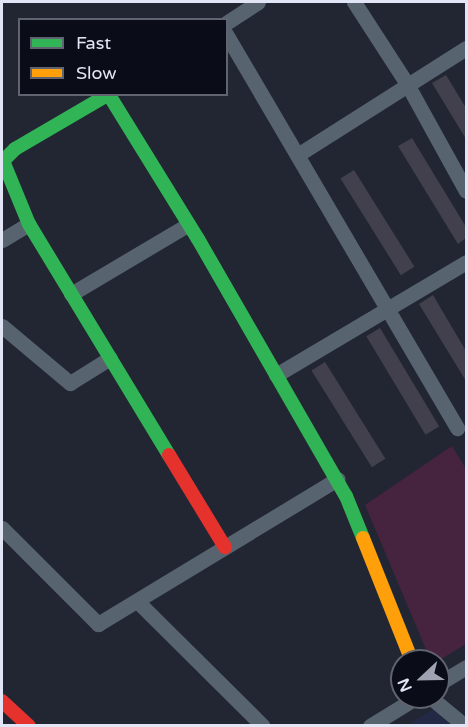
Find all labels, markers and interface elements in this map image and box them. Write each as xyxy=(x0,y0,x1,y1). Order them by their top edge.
legend xyxy=(18,18,228,96)
text: Fast xyxy=(76,32,111,54)
text: Slow xyxy=(76,62,117,84)
north arrow xyxy=(390,649,450,709)
text: N xyxy=(393,675,417,695)

